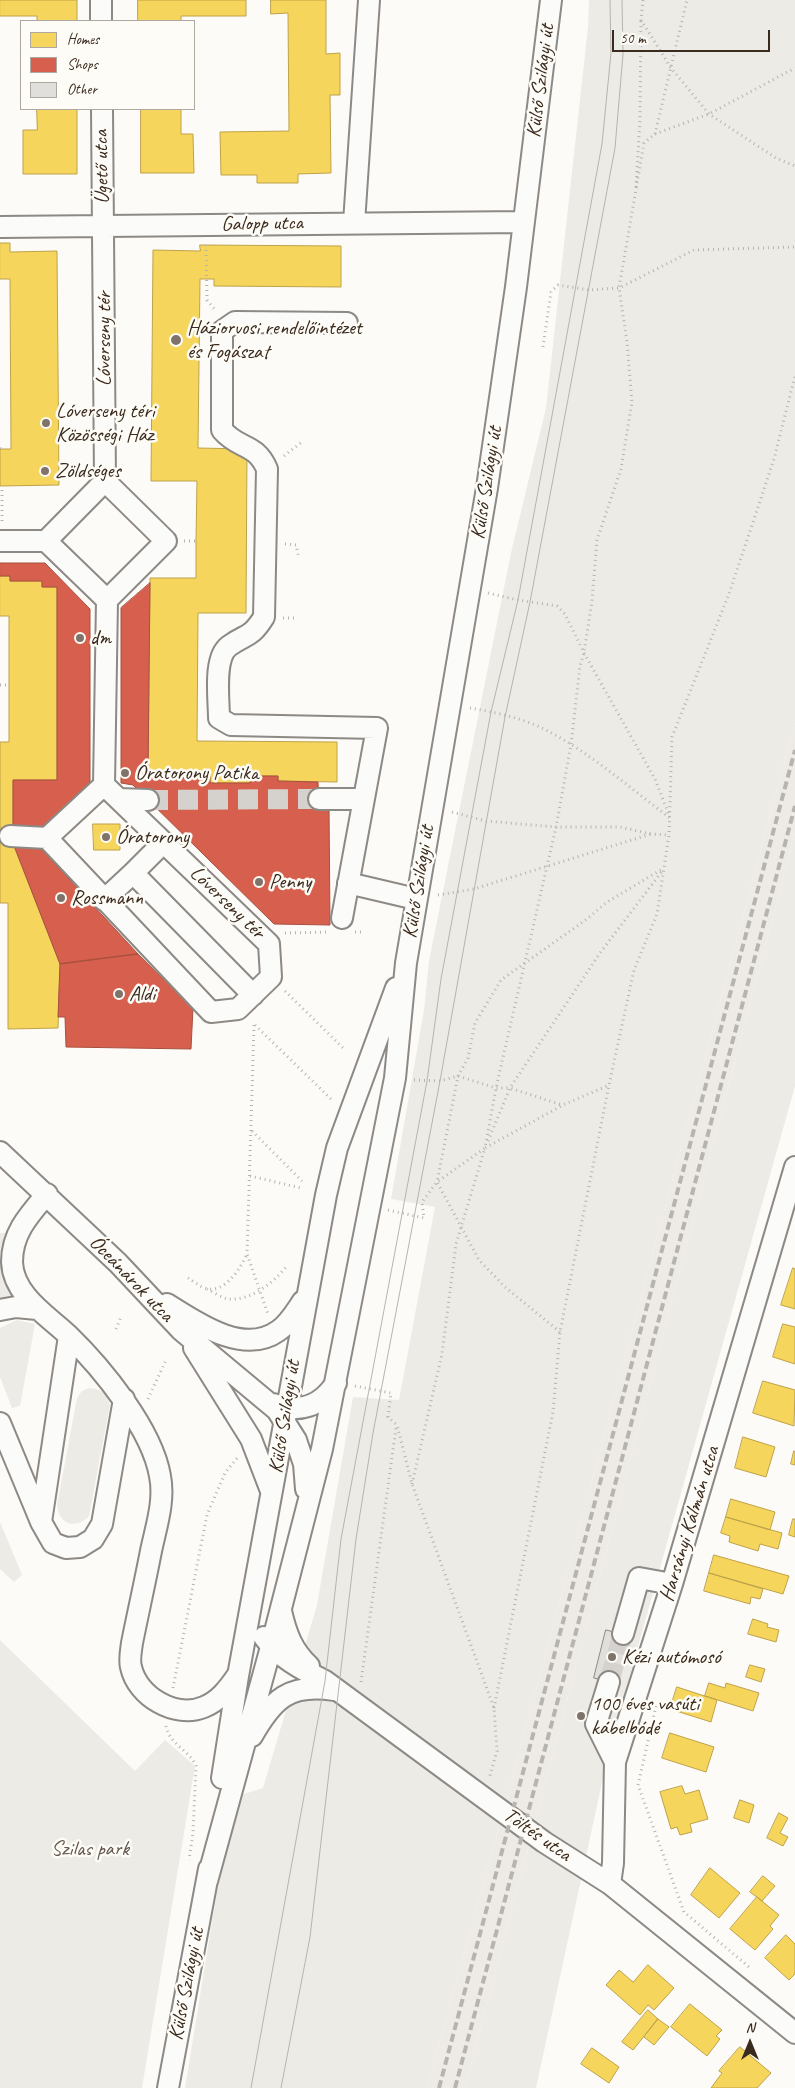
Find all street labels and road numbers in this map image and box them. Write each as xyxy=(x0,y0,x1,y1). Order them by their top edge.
street label: Külső Szilágyi út xyxy=(522,23,560,139)
street label: Ügető utca xyxy=(89,130,115,204)
street label: Galopp utca xyxy=(221,211,303,237)
street label: Lóverseny tér xyxy=(91,292,117,386)
street label: Külső Szilágyi út xyxy=(466,425,508,541)
street label: Külső Szilágyi út xyxy=(398,824,440,940)
street label: Lóverseny tér xyxy=(184,861,270,945)
street label: Óceánárok utca xyxy=(83,1230,179,1328)
street label: Külső Szilágyi út xyxy=(264,1359,306,1475)
street label: Harsányi Kálmán utca xyxy=(654,1443,726,1605)
street label: Töltés utca xyxy=(498,1803,576,1867)
street label: Külső Szilágyi út xyxy=(164,1926,210,2042)

